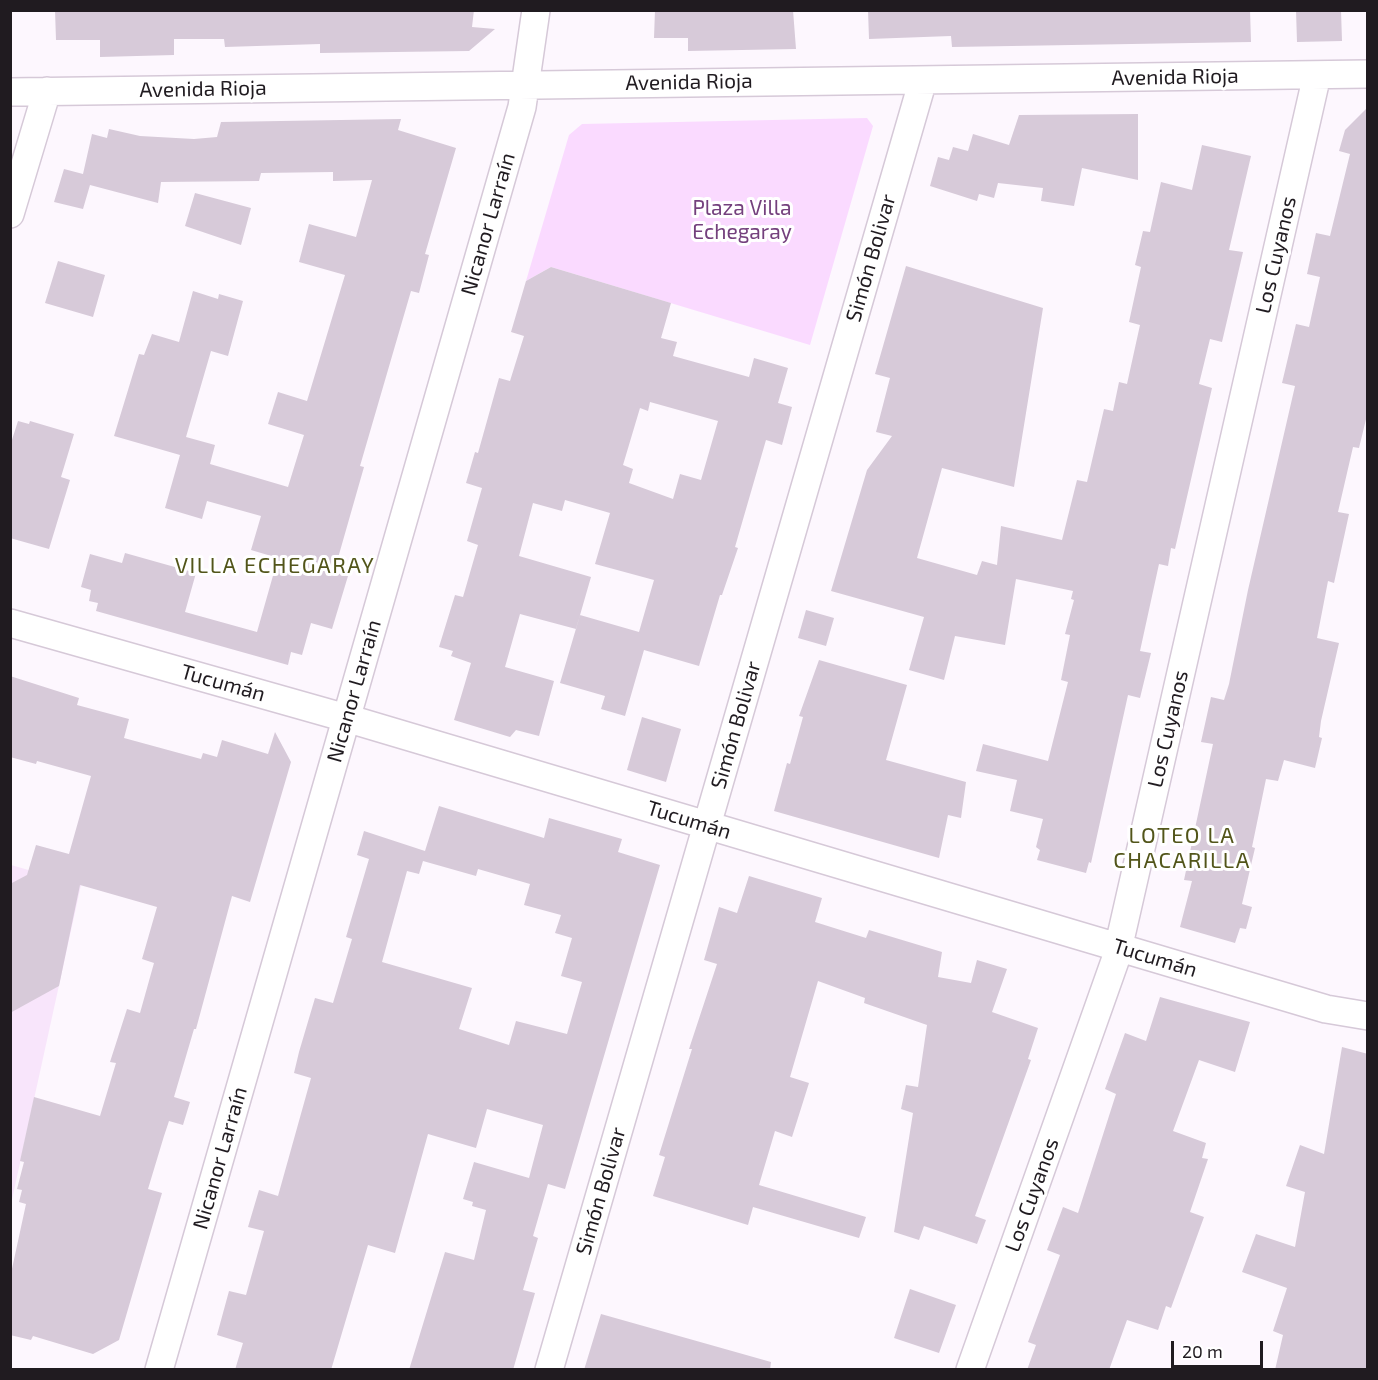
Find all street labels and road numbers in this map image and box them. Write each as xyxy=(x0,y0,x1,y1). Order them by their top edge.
street label: Avenida Rioja xyxy=(1111,63,1239,91)
street label: Avenida Rioja xyxy=(625,68,753,96)
street label: Avenida Rioja xyxy=(139,75,267,103)
street label: Nicanor Larraín xyxy=(456,150,520,298)
street label: Simón Bolivar xyxy=(841,191,901,325)
street label: Los Cuyanos xyxy=(1250,194,1302,316)
street label: Nicanor Larraín xyxy=(322,617,386,765)
street label: Simón Bolivar xyxy=(706,658,766,792)
street label: Tucumán xyxy=(178,659,268,707)
street label: Los Cuyanos xyxy=(1142,668,1194,790)
street label: Tucumán xyxy=(644,795,734,845)
street label: Tucumán xyxy=(1110,933,1200,983)
street label: Nicanor Larraín xyxy=(188,1084,252,1232)
street label: Simón Bolivar xyxy=(571,1124,631,1258)
street label: Los Cuyanos xyxy=(1000,1135,1064,1255)

